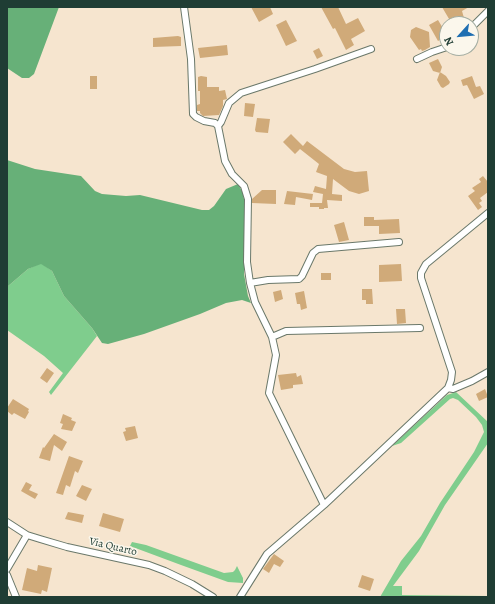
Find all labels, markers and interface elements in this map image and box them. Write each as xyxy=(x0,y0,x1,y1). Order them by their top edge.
north arrow xyxy=(439,16,479,56)
text: N xyxy=(440,34,457,48)
street label: Via Quarto xyxy=(88,535,138,559)

